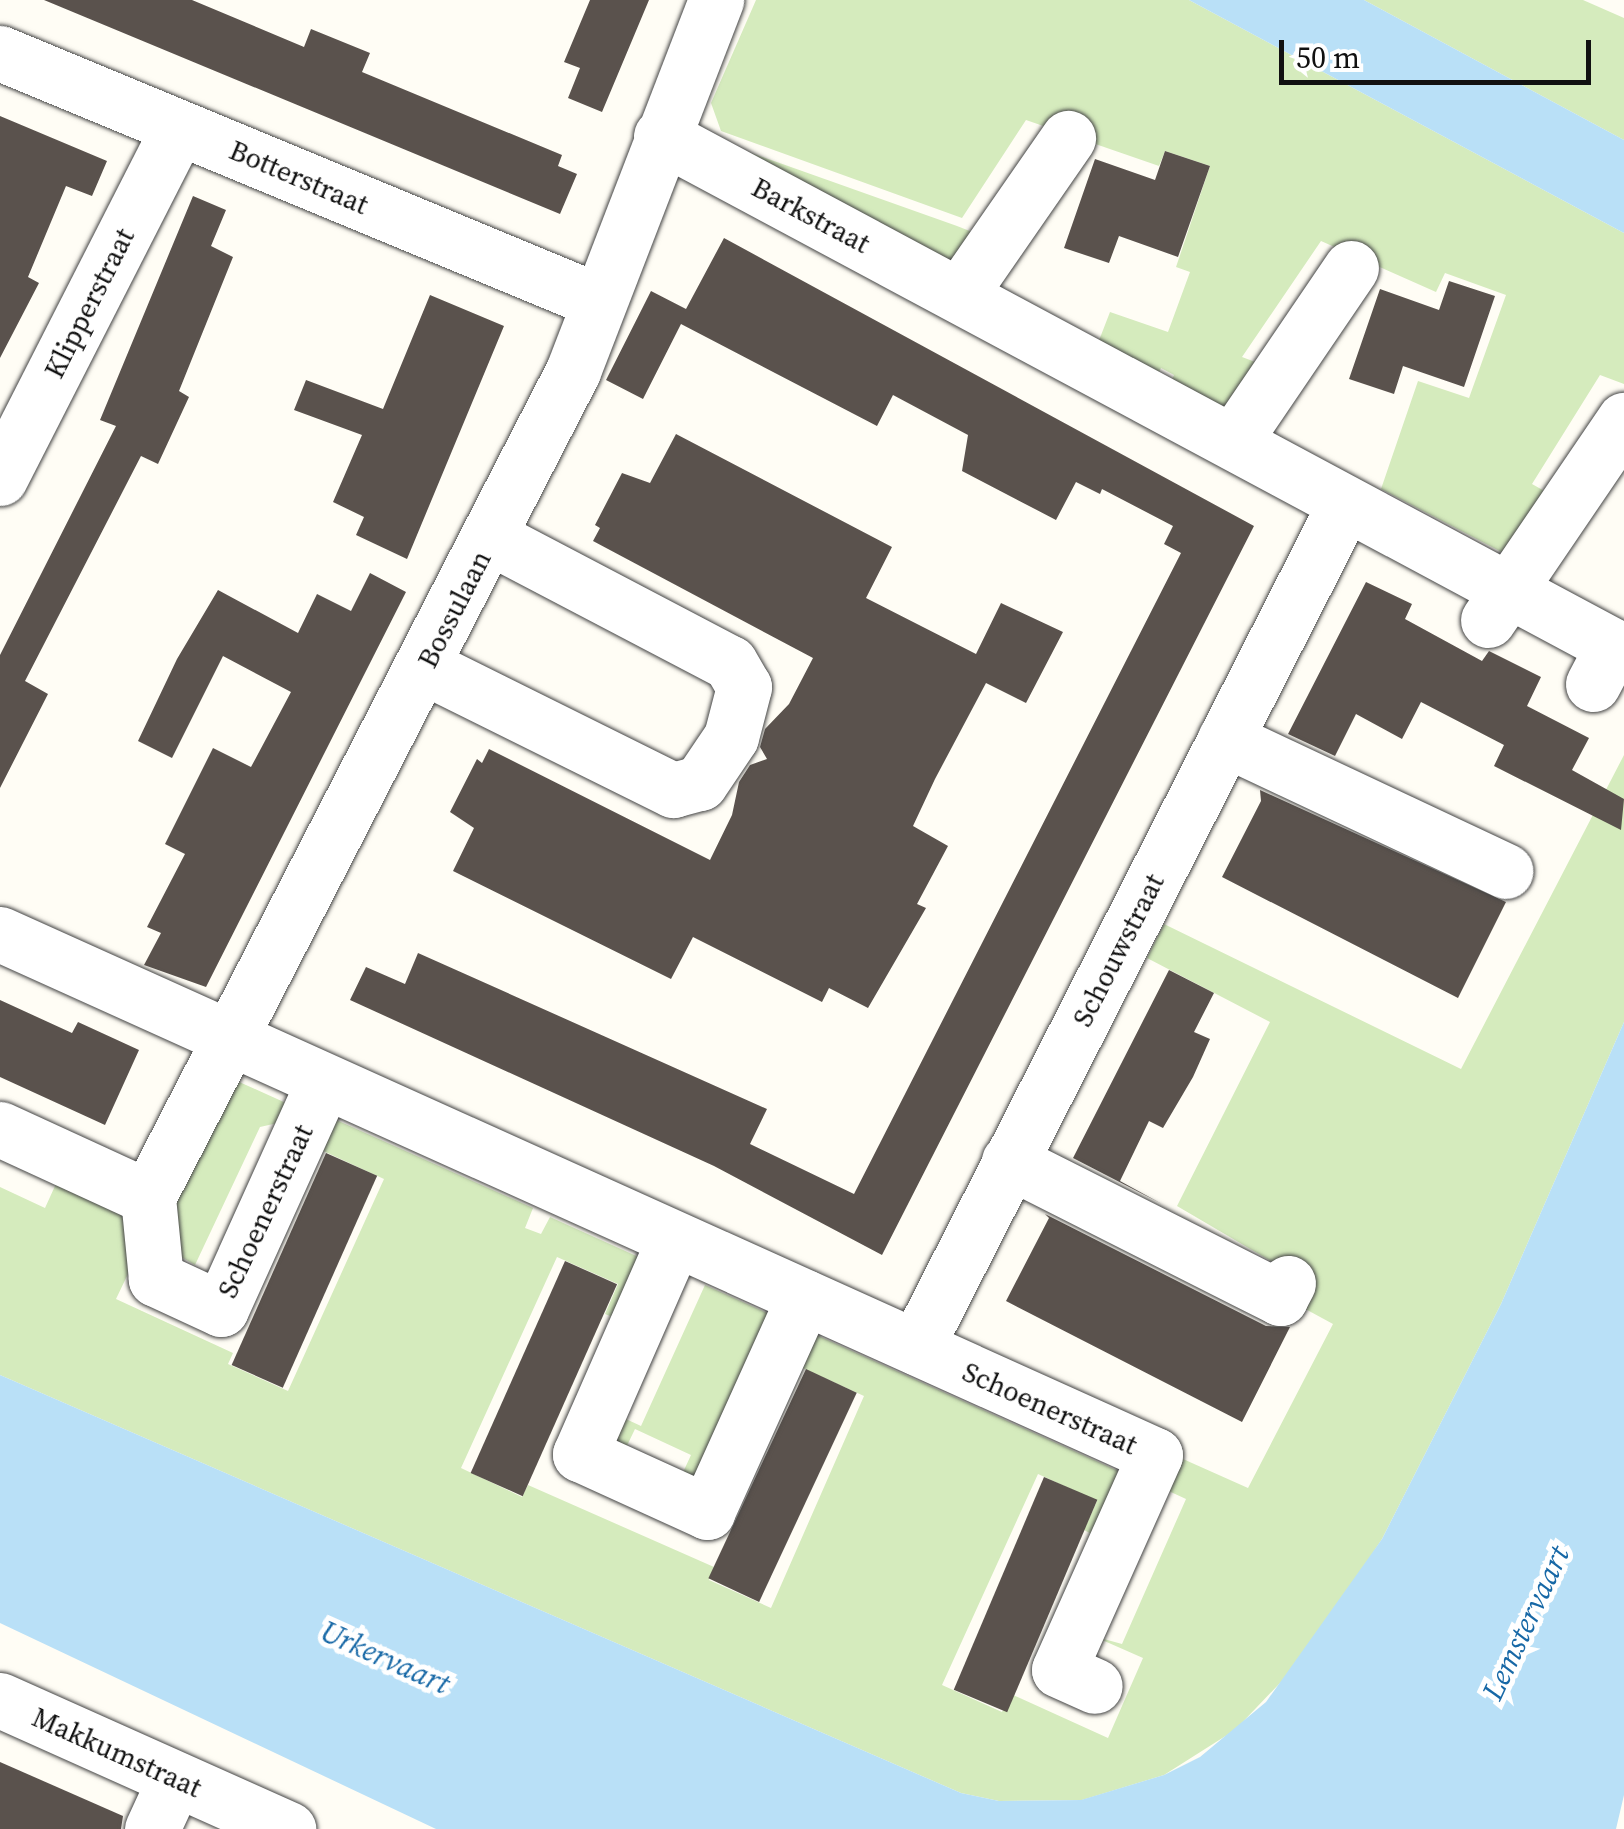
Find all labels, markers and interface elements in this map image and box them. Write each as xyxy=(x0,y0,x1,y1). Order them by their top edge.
scale bar xyxy=(1284,20,1596,82)
text: 50 m xyxy=(1296,37,1360,78)
street label: Botterstraat xyxy=(225,133,373,221)
street label: Barkstraat xyxy=(746,170,876,260)
street label: Klipperstraat xyxy=(37,222,141,384)
street label: Bossulaan xyxy=(410,545,498,673)
street label: Schouwstraat xyxy=(1065,868,1171,1032)
street label: Schoenerstraat xyxy=(210,1119,320,1303)
street label: Schoenerstraat xyxy=(958,1355,1142,1461)
water label: Lemstervaart xyxy=(1475,1540,1577,1706)
water label: Urkervaart xyxy=(315,1614,455,1702)
street label: Makkumstraat xyxy=(27,1700,207,1804)

